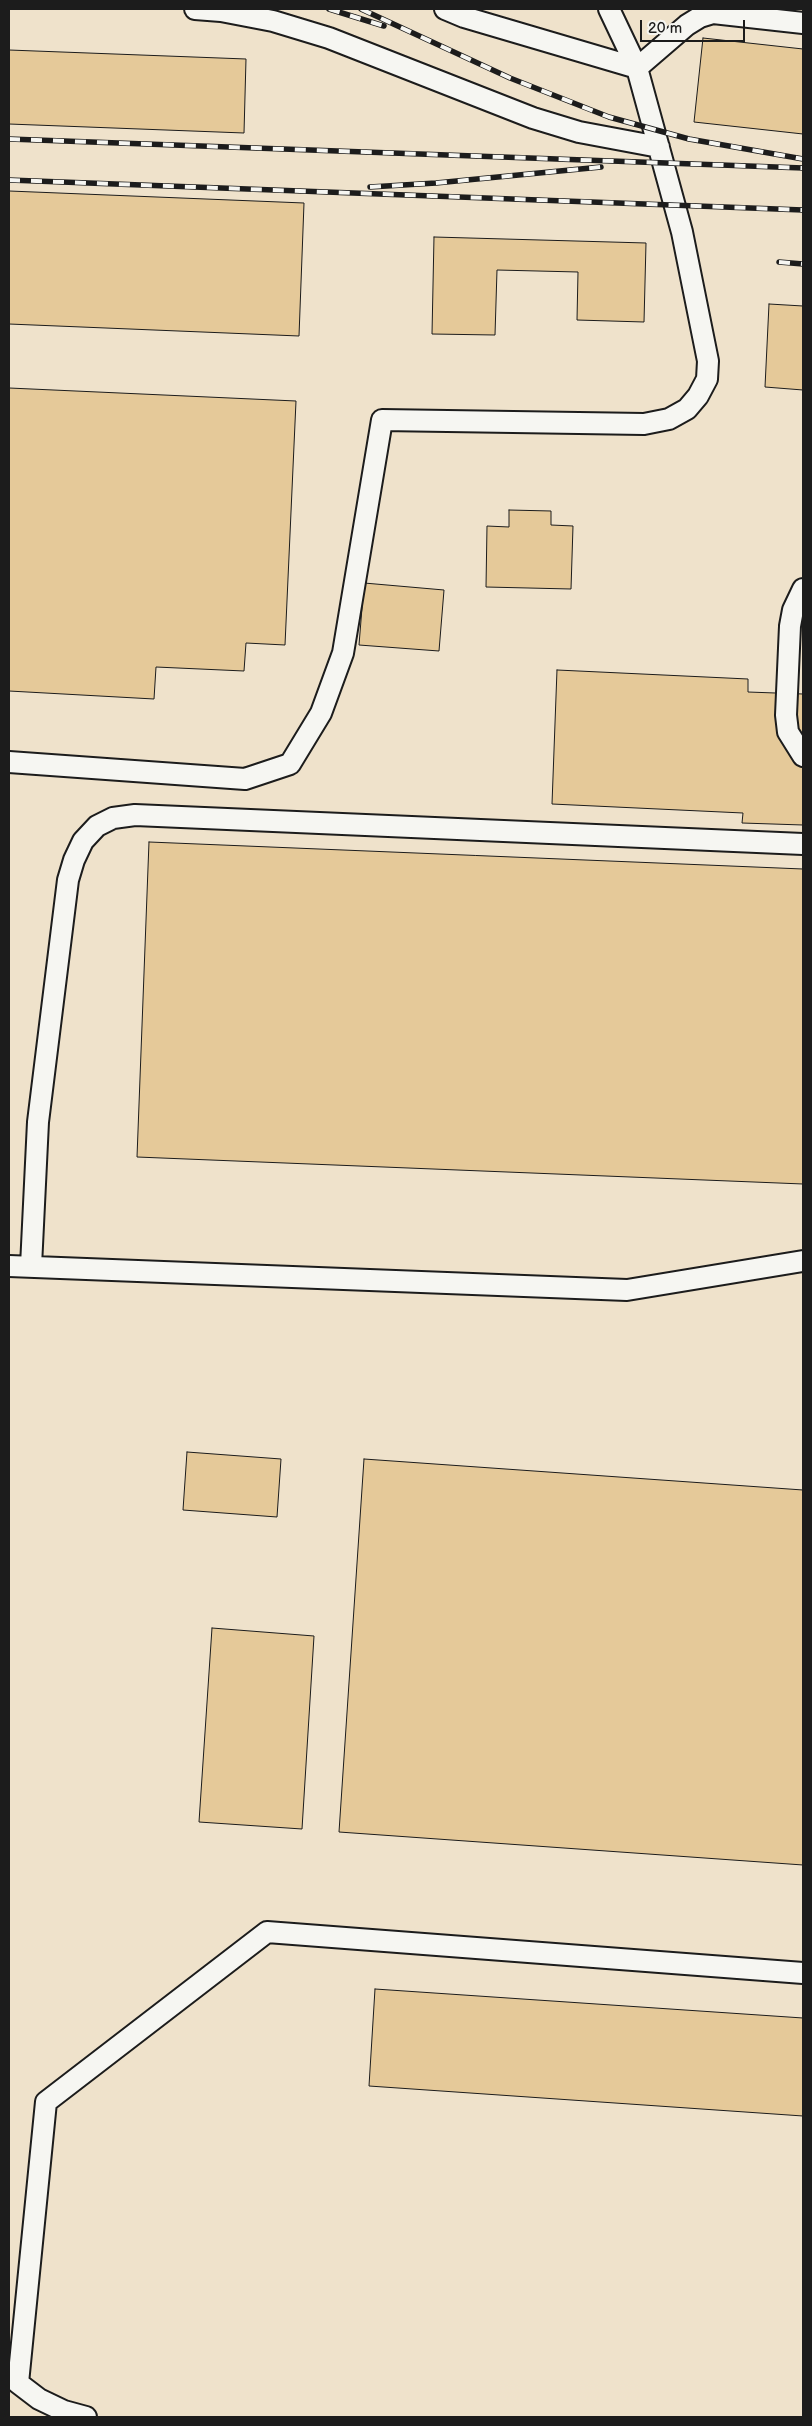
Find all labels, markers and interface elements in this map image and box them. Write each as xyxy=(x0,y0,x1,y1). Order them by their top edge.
scale bar xyxy=(642,10,747,42)
text: 20 m xyxy=(648,19,682,38)

